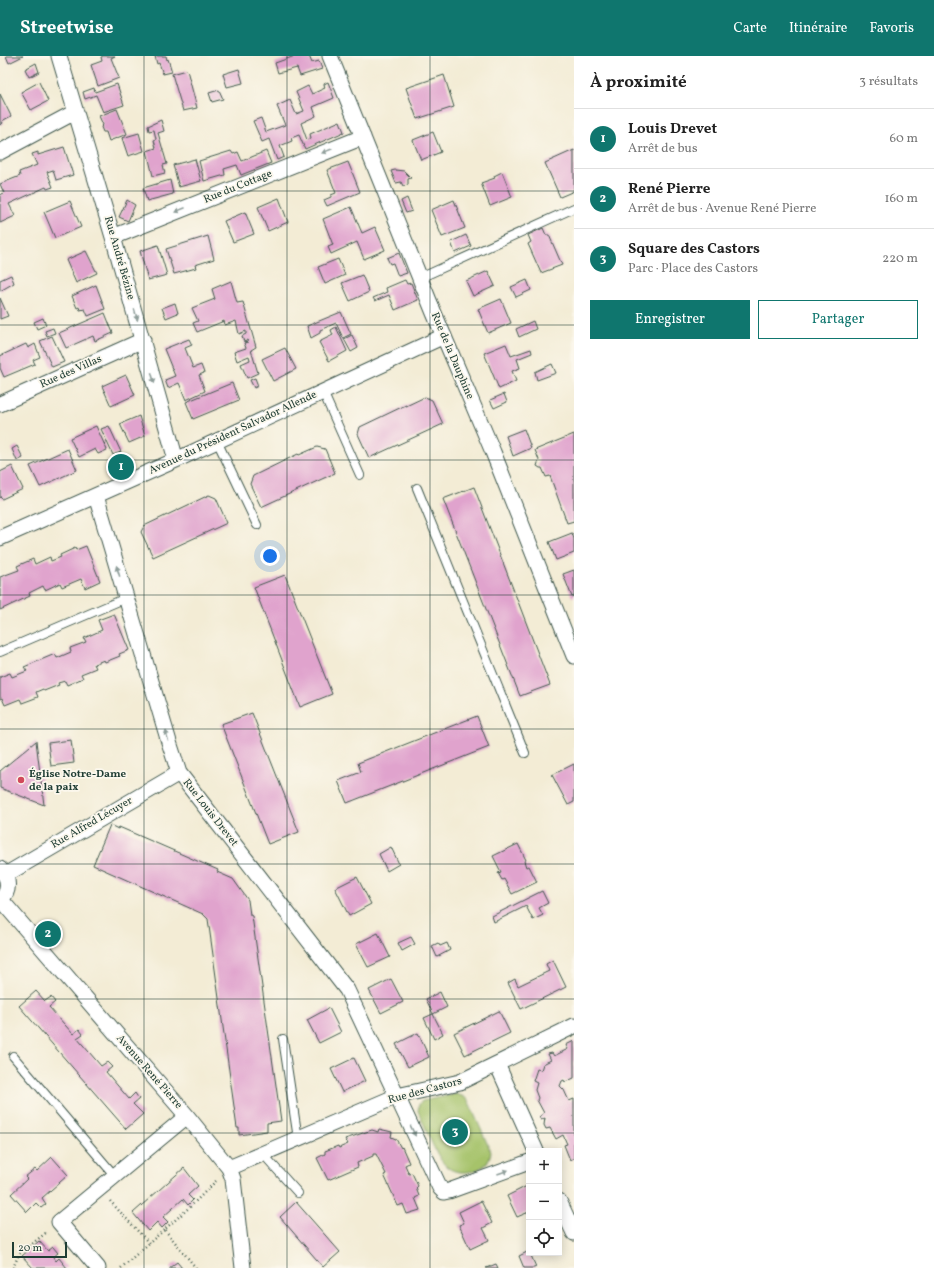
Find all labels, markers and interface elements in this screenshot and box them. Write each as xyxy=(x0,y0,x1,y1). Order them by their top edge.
text: Streetwise xyxy=(20,15,113,41)
text: Carte xyxy=(733,19,767,38)
text: Itinéraire xyxy=(789,19,848,38)
text: Favoris xyxy=(870,19,914,38)
text: À proximité xyxy=(590,71,687,94)
text: 3 résultats xyxy=(859,73,918,91)
text: Louis Drevet xyxy=(628,119,717,140)
text: 1 xyxy=(600,130,606,148)
text: 60 m xyxy=(890,130,918,148)
text: Arrêt de bus xyxy=(628,140,697,158)
one-way arrow xyxy=(320,149,332,155)
street label: Rue du Cottage xyxy=(201,166,275,208)
text: René Pierre xyxy=(628,179,710,200)
text: 2 xyxy=(600,190,606,208)
text: 160 m xyxy=(884,190,918,208)
text: Arrêt de bus · Avenue René Pierre xyxy=(628,200,816,218)
one-way arrow xyxy=(174,208,186,214)
street label: Rue André Bézine xyxy=(100,214,138,302)
text: Square des Castors xyxy=(628,239,760,260)
text: 3 xyxy=(600,250,606,268)
text: 220 m xyxy=(882,250,918,268)
text: Parc · Place des Castors xyxy=(628,260,758,278)
button: Enregistrer xyxy=(590,300,750,339)
button: Partager xyxy=(758,300,918,339)
one-way arrow xyxy=(133,309,139,321)
street label: Rue de la Dauphine xyxy=(427,310,477,402)
street label: Rue des Villas xyxy=(38,352,105,392)
one-way arrow xyxy=(150,372,156,384)
street label: Avenue du Président Salvador Allende xyxy=(147,387,319,479)
pin: 1 xyxy=(108,452,134,482)
your location xyxy=(260,546,280,566)
one-way arrow xyxy=(115,565,121,577)
one-way arrow xyxy=(164,729,170,741)
place label: Église Notre-Dame de la paix xyxy=(29,767,127,795)
marker: Église Notre-Dame de la paix xyxy=(16,775,26,785)
street label: Rue Louis Drevet xyxy=(179,776,241,850)
street label: Rue Alfred Lécuyer xyxy=(48,793,136,852)
pin: 2 xyxy=(35,919,61,949)
street label: Avenue René Pierre xyxy=(112,1032,186,1112)
street label: Rue des Castors xyxy=(386,1074,464,1108)
pin: 3 xyxy=(442,1117,468,1147)
one-way arrow xyxy=(410,1126,416,1137)
map controls xyxy=(526,1148,562,1256)
button: + xyxy=(526,1148,562,1184)
one-way arrow xyxy=(497,1168,509,1174)
button: − xyxy=(526,1184,562,1220)
button: locate xyxy=(526,1220,562,1256)
scale bar xyxy=(12,1240,67,1259)
text: 20 m xyxy=(18,1241,42,1256)

